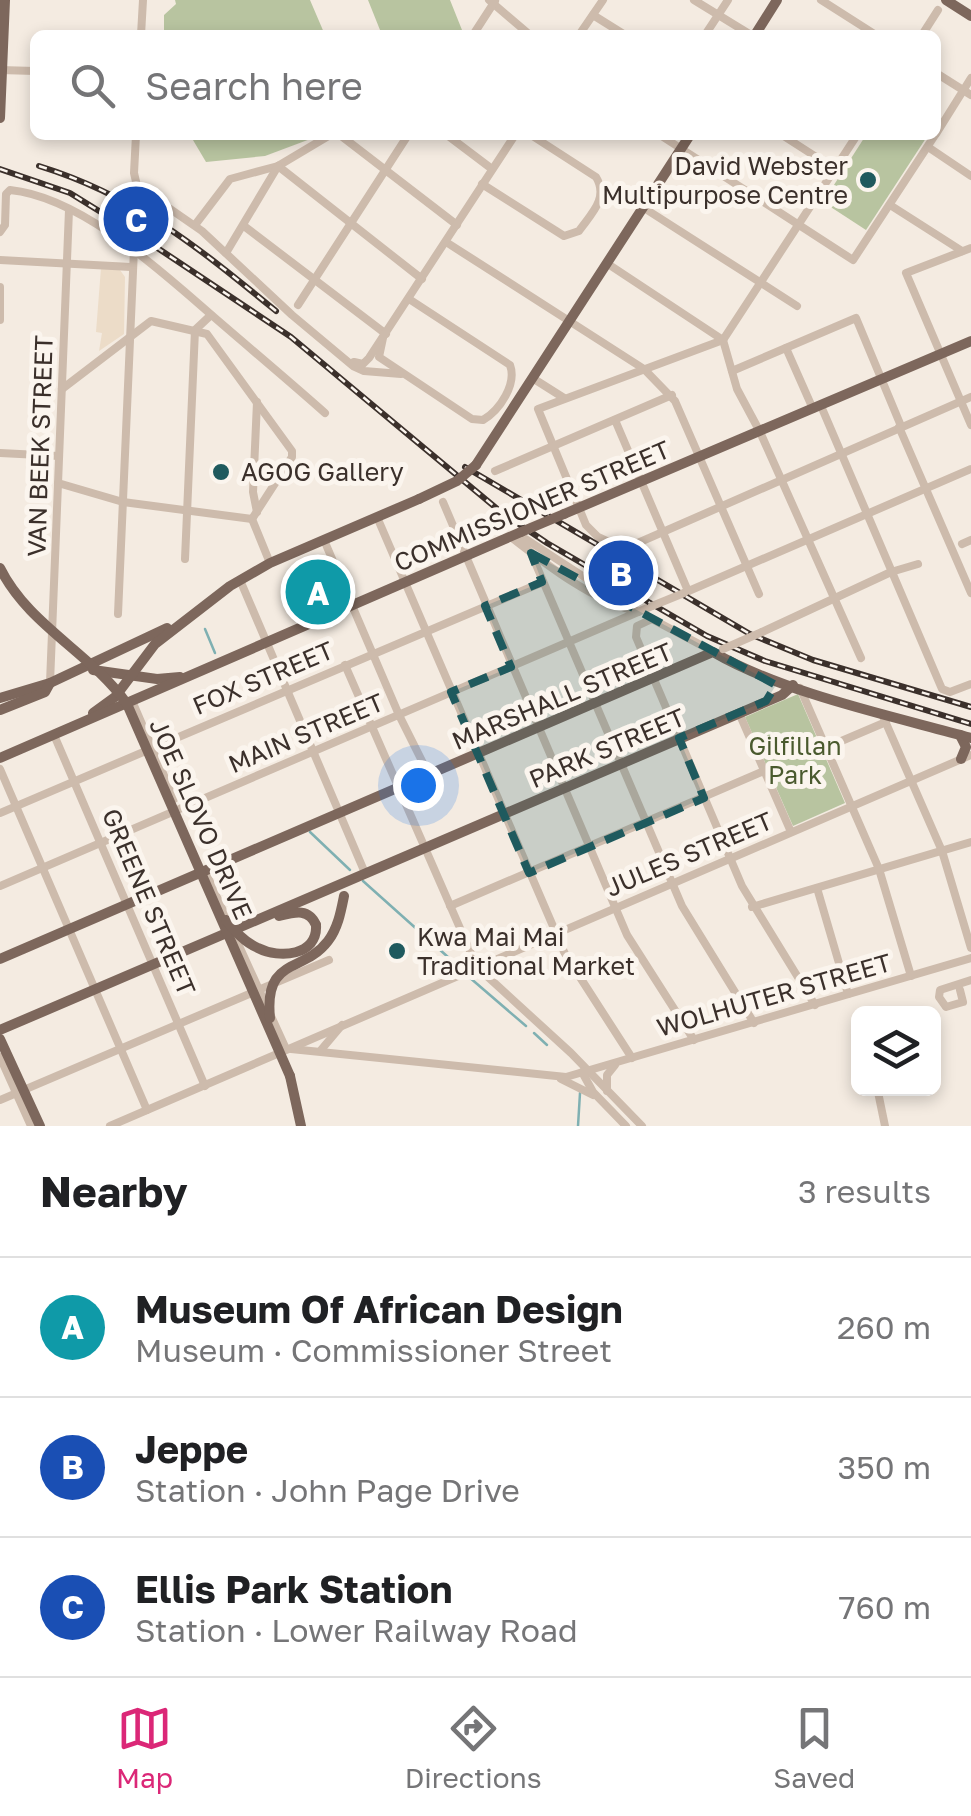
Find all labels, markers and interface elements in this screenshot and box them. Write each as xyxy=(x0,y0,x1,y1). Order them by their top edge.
search box xyxy=(30,30,941,140)
icon: search xyxy=(65,58,120,113)
text: Search here xyxy=(145,63,363,108)
place label: David Webster Multipurpose Centre xyxy=(602,150,848,210)
marker: David Webster Multipurpose Centre xyxy=(857,169,879,191)
pin: C xyxy=(104,182,168,256)
street label: VAN BEEK STREET xyxy=(20,335,59,557)
street label: COMMISSIONER STREET xyxy=(389,433,674,578)
place label: AGOG Gallery xyxy=(241,456,404,487)
marker: AGOG Gallery xyxy=(210,461,232,483)
pin: B xyxy=(588,536,654,610)
pin: A xyxy=(286,554,350,630)
street label: FOX STREET xyxy=(188,634,338,721)
street label: MARSHALL STREET xyxy=(447,635,677,756)
street label: MAIN STREET xyxy=(223,686,388,779)
street label: PARK STREET xyxy=(524,701,689,794)
street label: JOE SLOVO DRIVE xyxy=(143,714,260,924)
park label: Gilfillan Park xyxy=(748,730,842,790)
your location xyxy=(393,760,444,811)
street label: GREENE STREET xyxy=(96,804,203,1000)
street label: JULES STREET xyxy=(601,804,777,903)
place label: Kwa Mai Mai Traditional Market xyxy=(417,921,635,981)
marker: Kwa Mai Mai Traditional Market xyxy=(386,940,408,962)
street label: WOLHUTER STREET xyxy=(653,946,895,1043)
map controls xyxy=(851,1006,941,1096)
button: layers xyxy=(851,1006,941,1096)
text: Nearby xyxy=(40,1166,188,1216)
text: 3 results xyxy=(798,1172,931,1210)
text: Museum Of African Design xyxy=(135,1286,623,1331)
text: A xyxy=(61,1308,84,1346)
text: 260 m xyxy=(837,1308,931,1346)
text: Museum · Commissioner Street xyxy=(135,1331,612,1369)
text: Jeppe xyxy=(135,1426,248,1471)
text: B xyxy=(61,1448,84,1486)
text: 350 m xyxy=(838,1448,931,1486)
text: Station · John Page Drive xyxy=(135,1471,520,1509)
text: Ellis Park Station xyxy=(135,1566,452,1611)
text: C xyxy=(61,1588,84,1626)
text: 760 m xyxy=(839,1588,931,1626)
text: Station · Lower Railway Road xyxy=(135,1611,578,1649)
tab: Map xyxy=(116,1701,173,1794)
tab: Directions xyxy=(405,1701,542,1794)
tab: Saved xyxy=(773,1701,855,1794)

